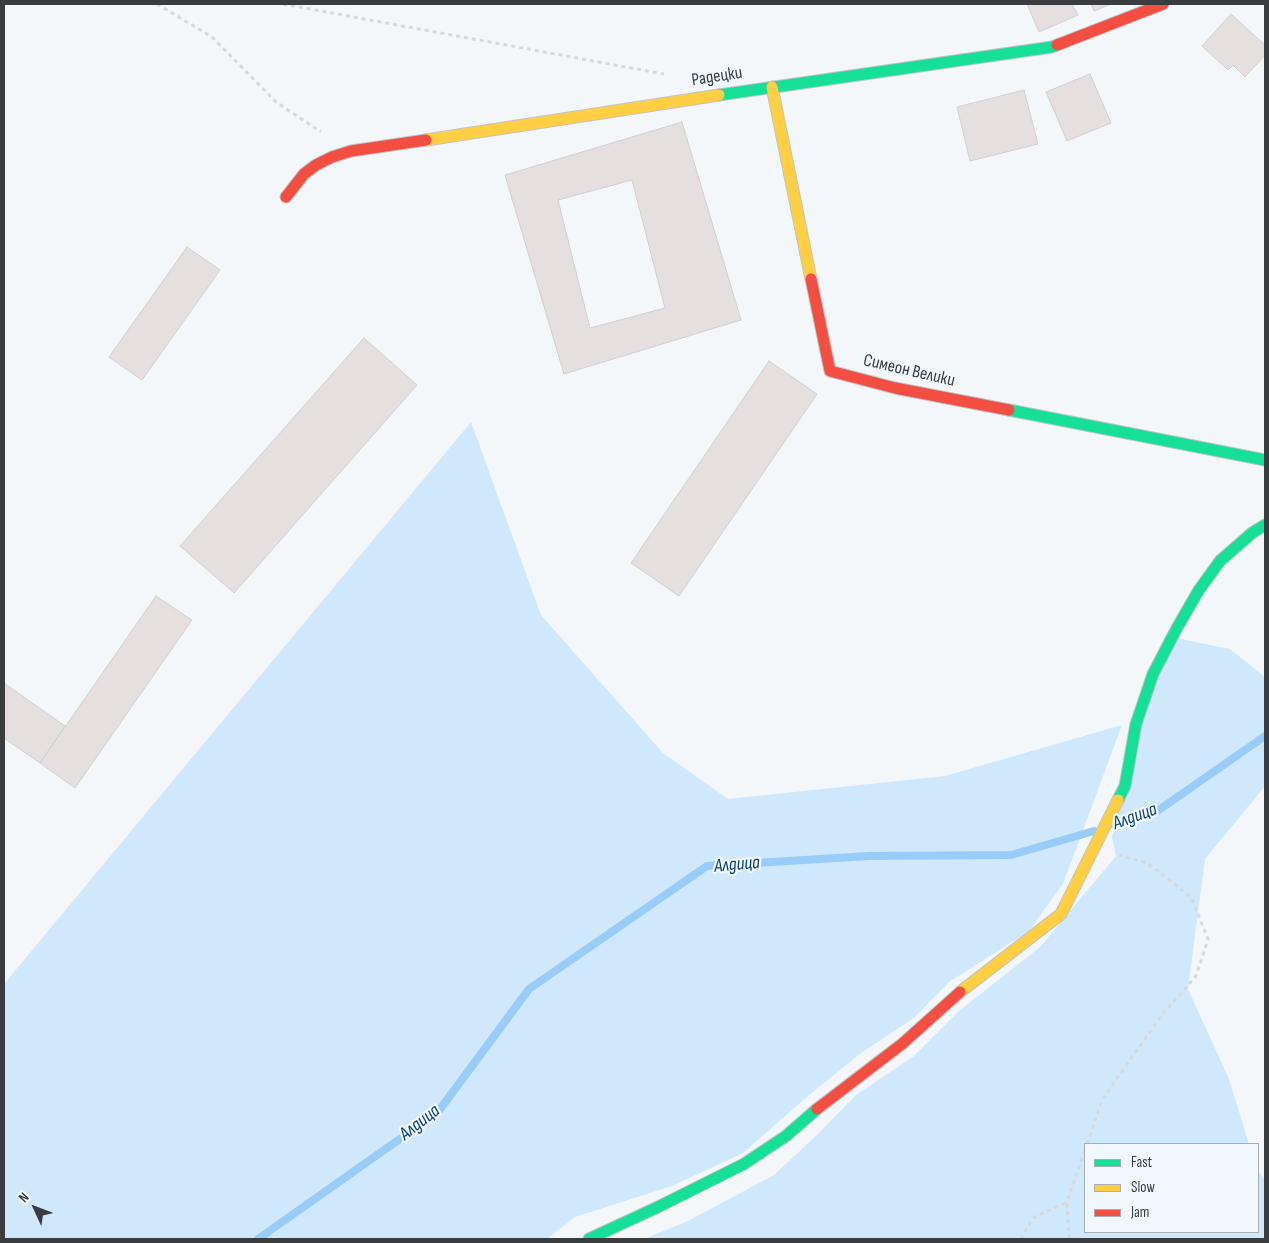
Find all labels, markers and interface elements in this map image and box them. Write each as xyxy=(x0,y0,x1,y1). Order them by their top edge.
street label: Радецки xyxy=(690,62,744,92)
street label: Симеон Велики xyxy=(861,350,957,392)
water label: Алдица xyxy=(1110,798,1160,836)
water label: Алдица xyxy=(713,852,761,878)
water label: Алдица xyxy=(395,1100,445,1146)
legend xyxy=(1084,1143,1259,1233)
text: Fast xyxy=(1131,1153,1152,1172)
text: Slow xyxy=(1131,1178,1155,1197)
north arrow xyxy=(10,1183,60,1233)
text: N xyxy=(15,1189,32,1206)
text: Jam xyxy=(1131,1203,1149,1222)

